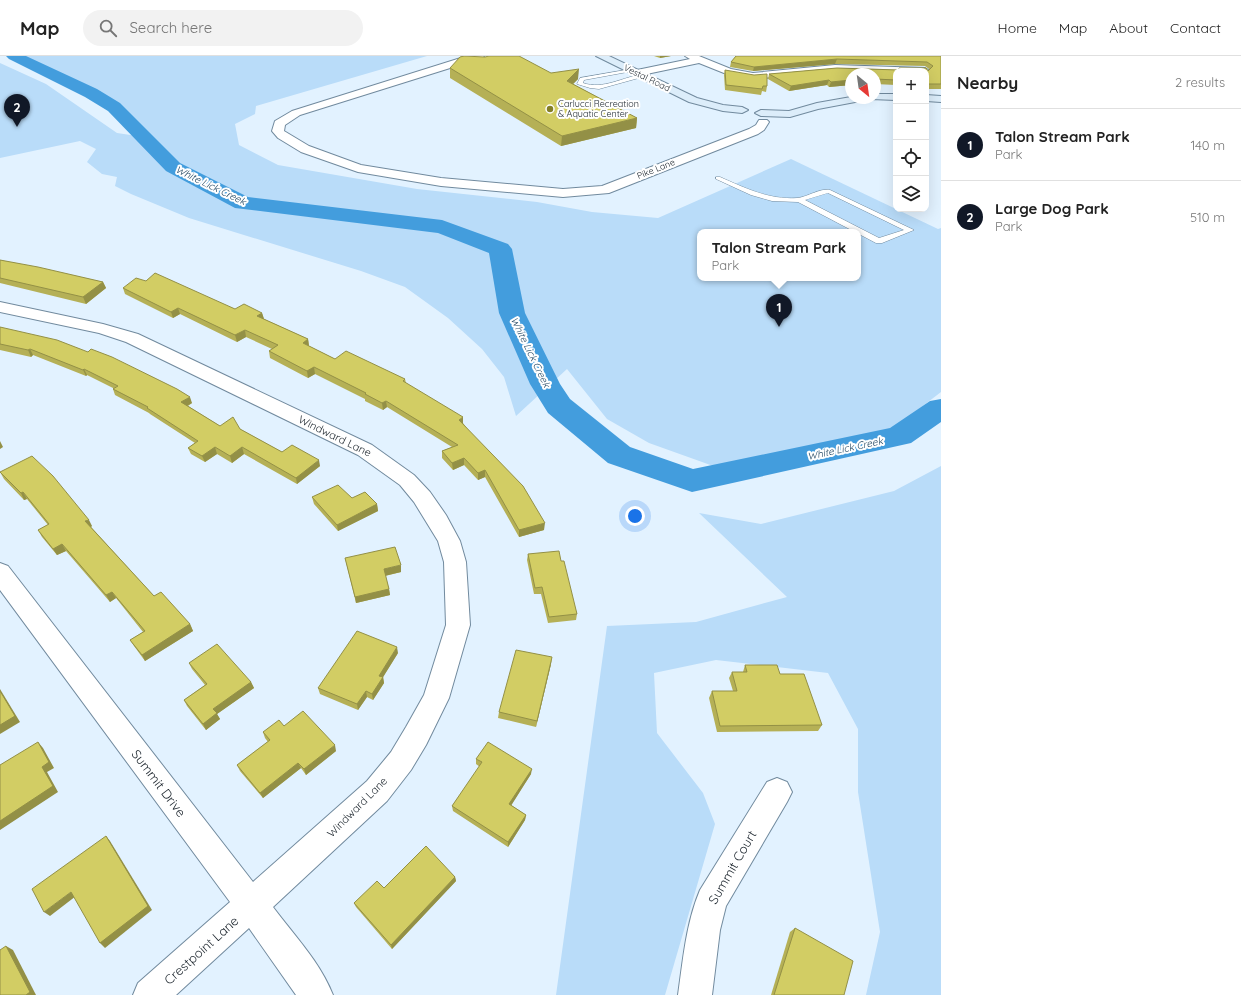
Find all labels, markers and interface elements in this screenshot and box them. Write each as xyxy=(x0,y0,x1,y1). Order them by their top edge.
search box xyxy=(83,10,363,46)
text: Map xyxy=(20,16,59,40)
icon: search xyxy=(97,17,119,39)
text: Search here xyxy=(129,18,212,37)
text: Home xyxy=(998,19,1037,37)
text: Map xyxy=(1059,19,1087,37)
text: About xyxy=(1109,19,1148,37)
text: Contact xyxy=(1170,19,1221,37)
street label: Vestal Road xyxy=(622,62,672,94)
north arrow xyxy=(845,68,881,104)
map controls xyxy=(893,68,929,212)
button: + xyxy=(893,68,929,104)
text: Nearby xyxy=(957,72,1018,93)
text: 2 results xyxy=(1175,74,1225,90)
pin: 2 xyxy=(4,94,30,127)
place label: Carlucci Recreation & Aquatic Center xyxy=(558,98,639,119)
marker: Carlucci Recreation & Aquatic Center xyxy=(545,104,555,114)
button: − xyxy=(893,104,929,140)
text: Talon Stream Park xyxy=(995,127,1130,146)
text: 1 xyxy=(967,137,973,153)
text: 140 m xyxy=(1190,137,1225,153)
button: locate xyxy=(893,140,929,176)
text: Park xyxy=(995,146,1023,162)
street label: Pike Lane xyxy=(635,156,676,181)
water label: White Lick Creek xyxy=(173,163,250,209)
button: layers xyxy=(893,176,929,212)
text: Large Dog Park xyxy=(995,199,1109,218)
text: 2 xyxy=(966,209,974,225)
text: 510 m xyxy=(1190,209,1225,225)
text: Park xyxy=(995,218,1023,234)
popup xyxy=(697,229,861,281)
text: Talon Stream Park xyxy=(712,238,846,257)
text: Park xyxy=(712,257,739,273)
pin: 1 xyxy=(766,294,792,327)
water label: White Lick Creek xyxy=(508,315,554,391)
street label: Windward Lane xyxy=(296,412,374,460)
water label: White Lick Creek xyxy=(806,434,886,463)
your location xyxy=(625,506,645,526)
street label: Summit Drive xyxy=(128,746,190,820)
street label: Windward Lane xyxy=(324,774,390,840)
street label: Summit Court xyxy=(704,827,760,907)
street label: Crestpoint Lane xyxy=(160,912,242,988)

